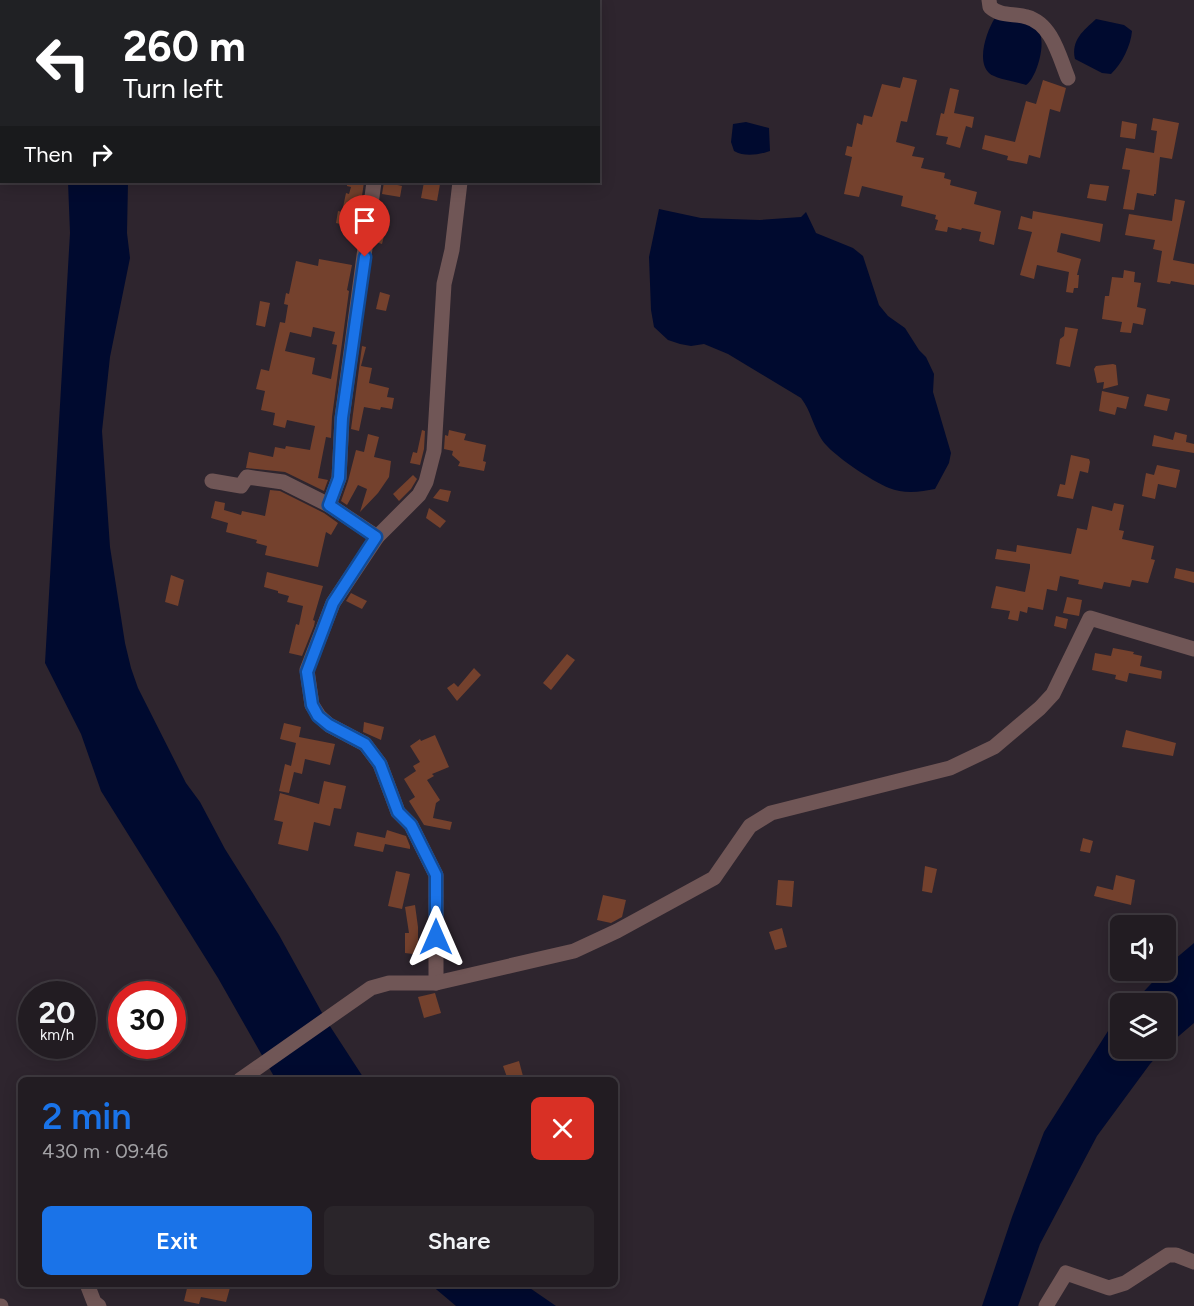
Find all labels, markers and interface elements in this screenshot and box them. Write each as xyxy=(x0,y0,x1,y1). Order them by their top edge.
text: 260 m xyxy=(123,21,246,72)
icon: left xyxy=(24,24,102,102)
text: Turn left xyxy=(123,72,223,105)
icon: right xyxy=(85,138,118,171)
text: Then xyxy=(24,141,73,168)
pin xyxy=(339,195,390,257)
icon: arrive xyxy=(348,204,381,237)
position arrow xyxy=(404,905,468,969)
map controls xyxy=(1110,915,1176,1059)
button: sound xyxy=(1110,915,1176,981)
speed limit sign: 30 xyxy=(108,981,186,1059)
button: layers xyxy=(1110,993,1176,1059)
text: 20 xyxy=(39,994,75,1031)
text: km/h xyxy=(40,1026,74,1044)
text: 2 min xyxy=(42,1095,132,1138)
button: close xyxy=(531,1097,594,1160)
text: 430 m · 09:46 xyxy=(42,1139,168,1163)
button: Exit xyxy=(42,1206,312,1275)
button: Share xyxy=(324,1206,594,1275)

